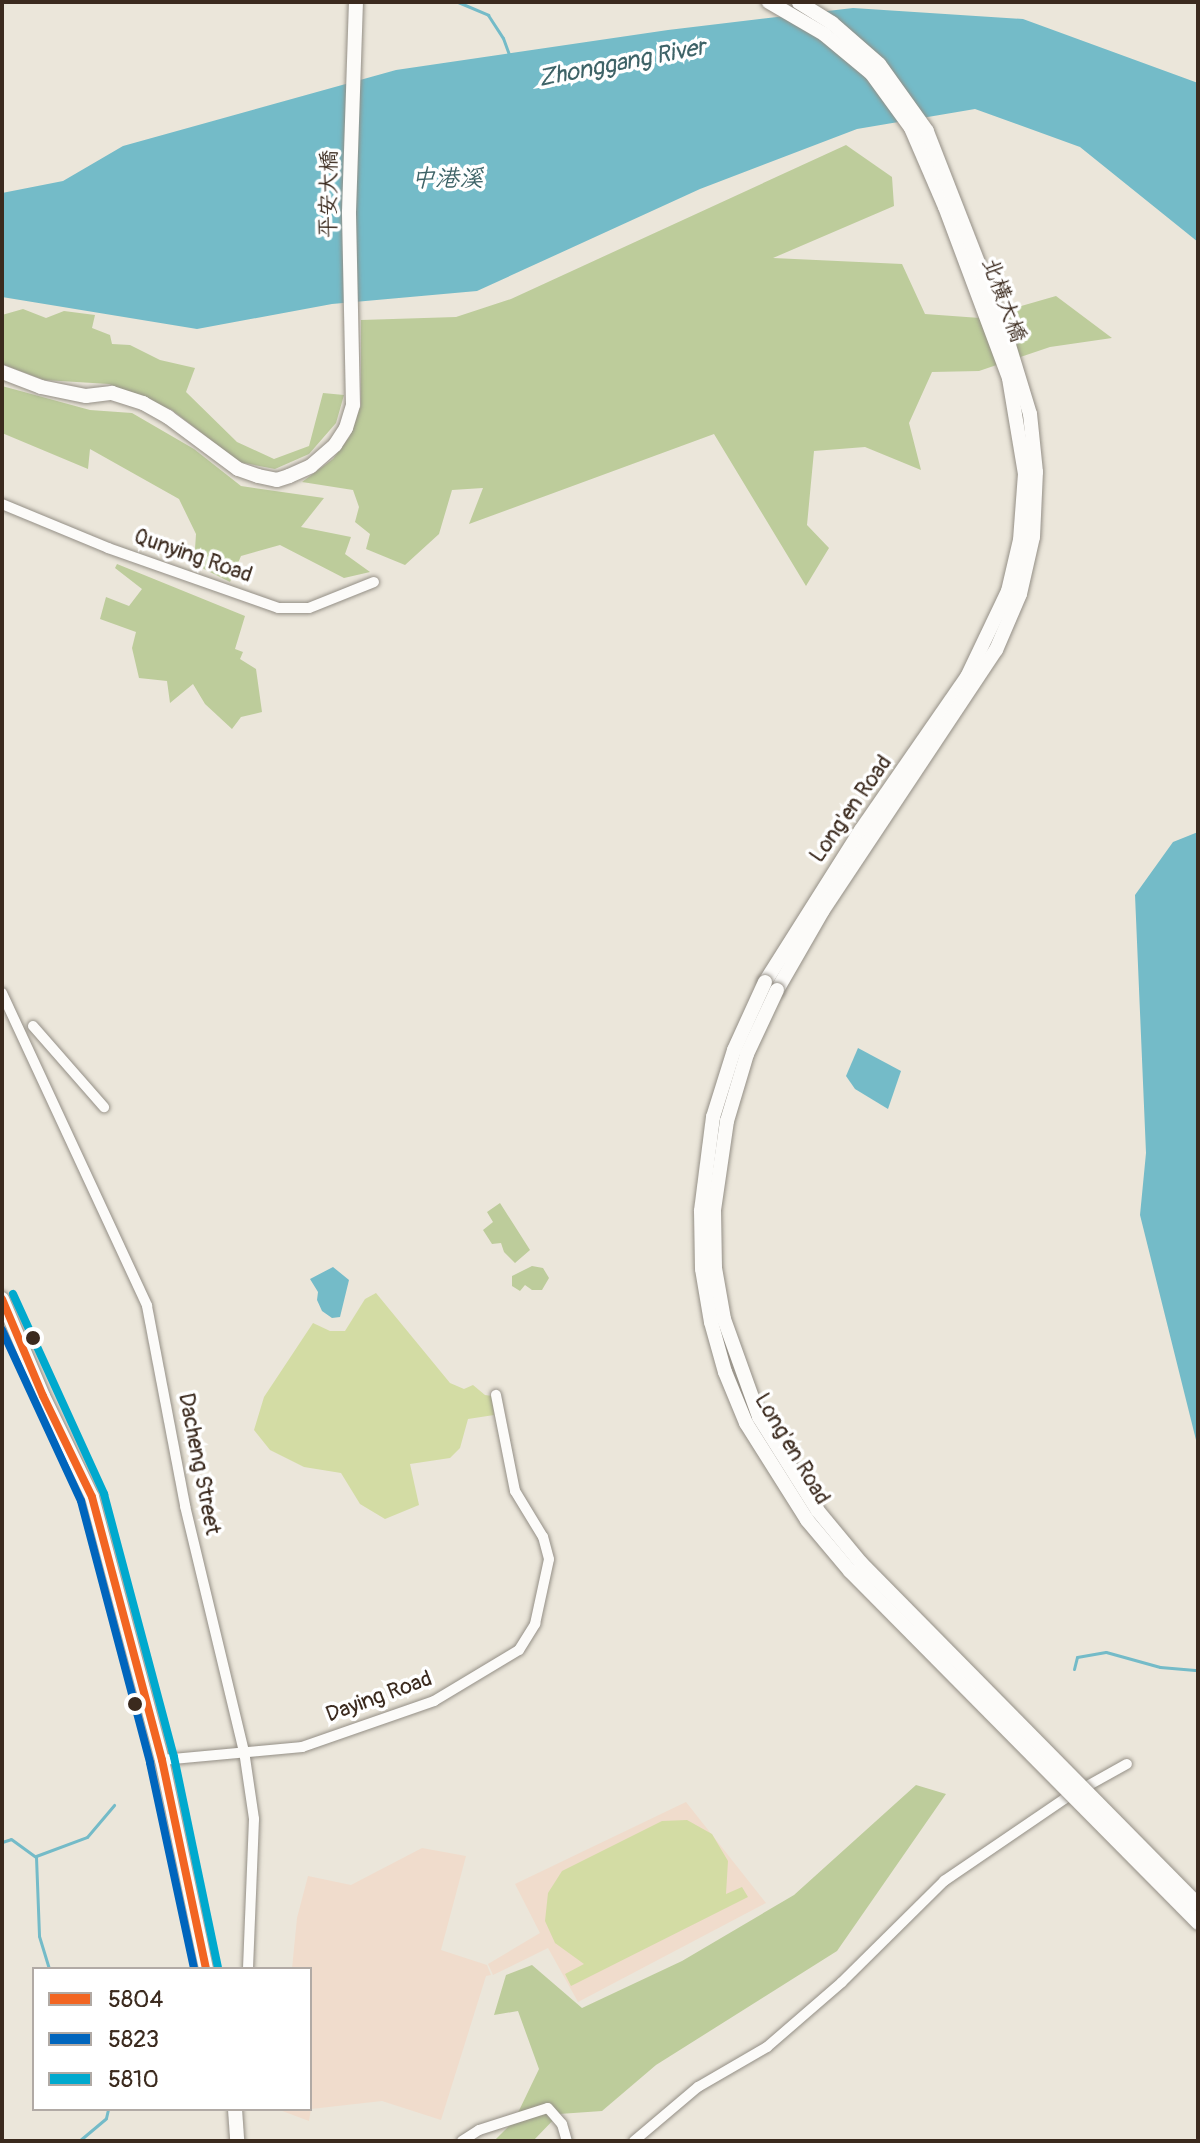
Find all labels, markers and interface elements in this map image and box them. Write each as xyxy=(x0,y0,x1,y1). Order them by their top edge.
water label: Zhonggang River xyxy=(536,33,708,93)
street label: 平安大橋 xyxy=(315,150,343,238)
water label: 中港溪 xyxy=(411,165,483,193)
street label: 北橫大橋 xyxy=(977,254,1031,346)
street label: Qunying Road xyxy=(130,523,256,589)
street label: Long'en Road xyxy=(804,750,898,868)
unlabelled marker xyxy=(25,1330,41,1346)
street label: Long'en Road xyxy=(748,1389,836,1509)
street label: Dacheng Street xyxy=(172,1391,226,1537)
street label: Daying Road xyxy=(322,1666,436,1728)
unlabelled marker xyxy=(127,1696,143,1712)
legend xyxy=(32,1967,312,2111)
text: 5804 xyxy=(108,1985,163,2014)
text: 5823 xyxy=(108,2025,159,2054)
text: 5810 xyxy=(108,2065,159,2094)

